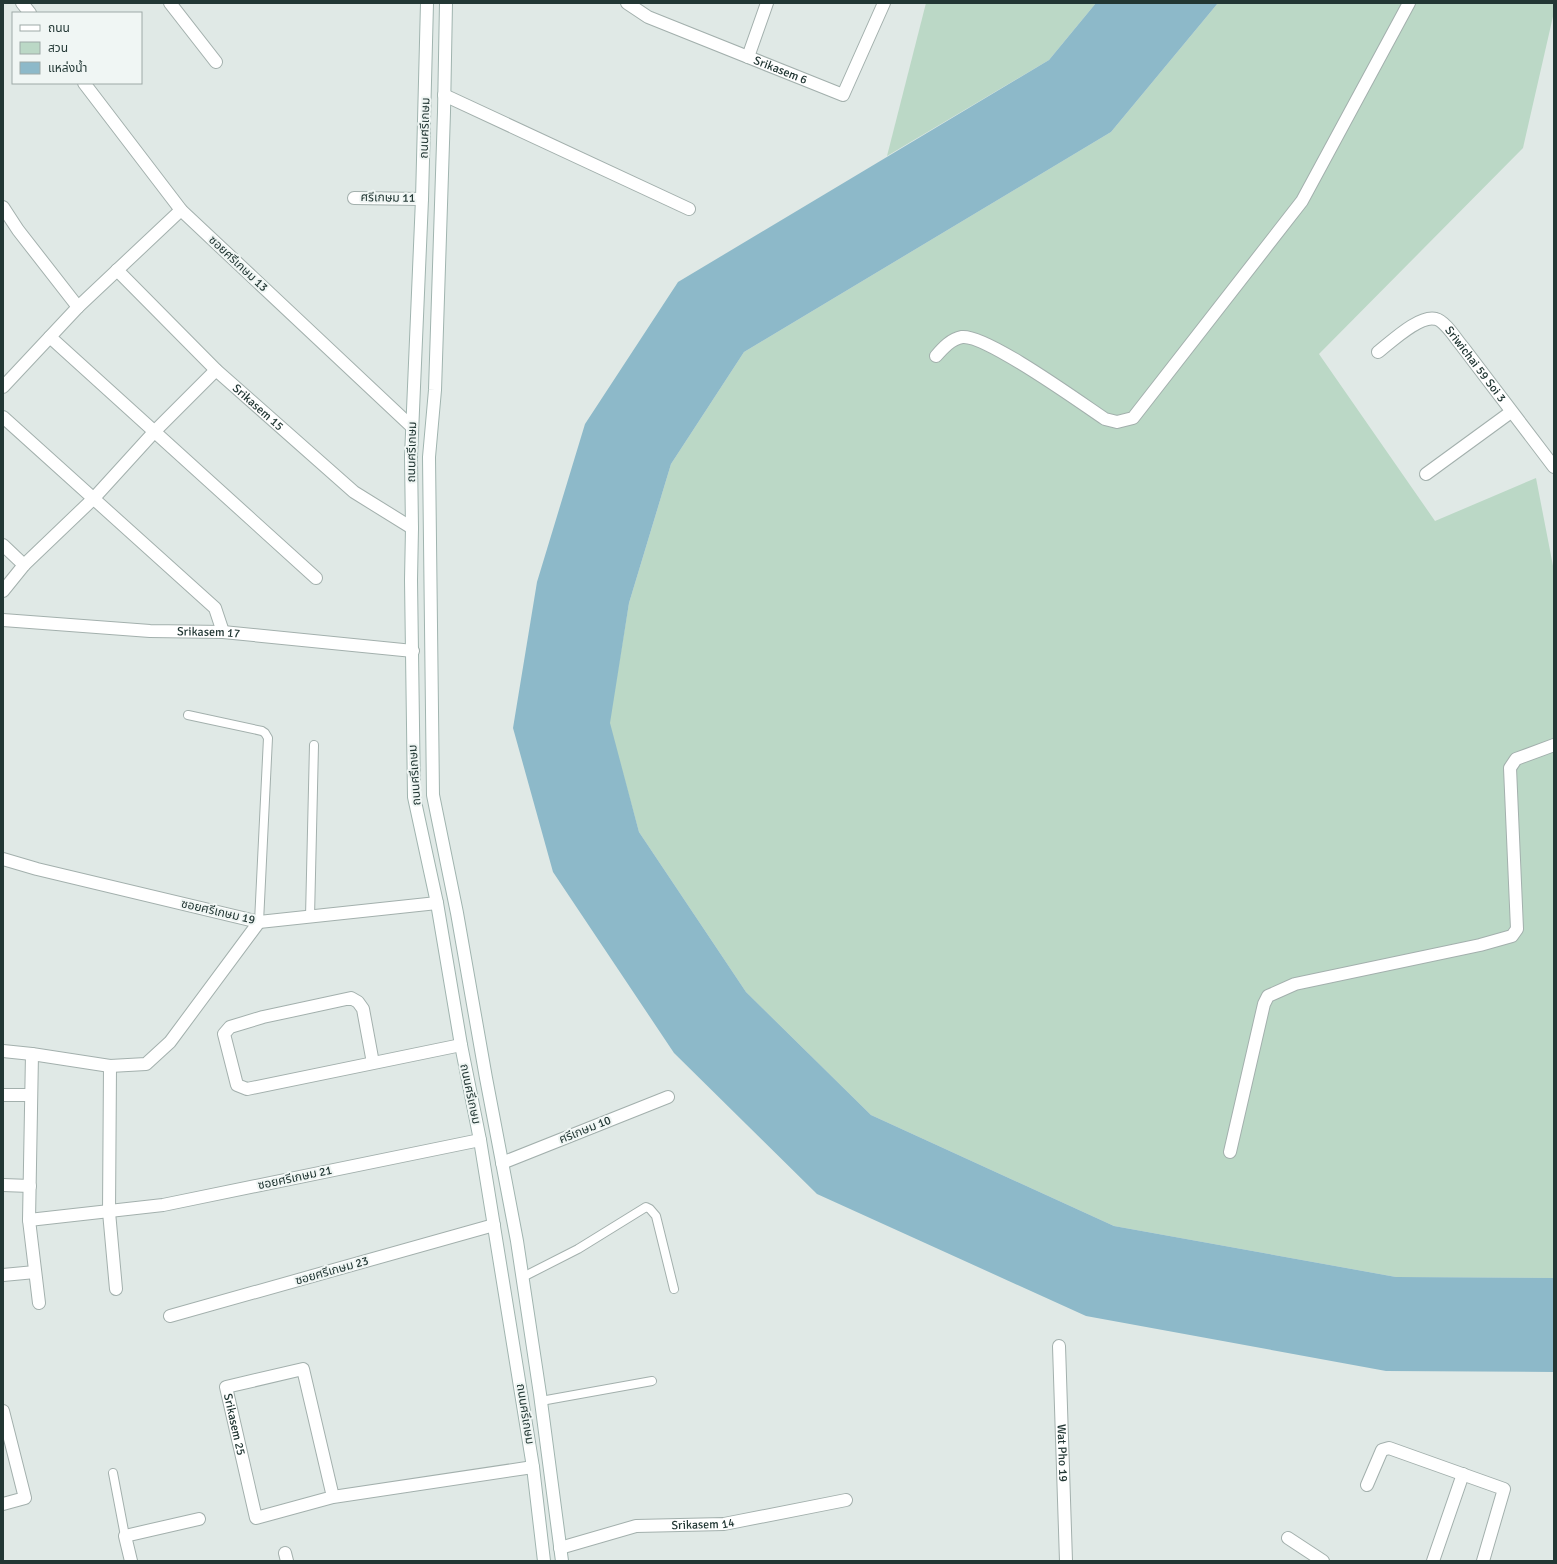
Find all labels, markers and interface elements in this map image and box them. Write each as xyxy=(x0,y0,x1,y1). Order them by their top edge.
legend xyxy=(12,12,142,84)
text: ถนน xyxy=(48,21,70,36)
text: สวน xyxy=(48,41,68,56)
street label: Srikasem 6 xyxy=(751,53,810,88)
text: แหล่งน้ำ xyxy=(48,59,87,76)
street label: ถนนศรีเกษม xyxy=(416,97,434,159)
street label: ศรีเกษม 11 xyxy=(360,190,416,206)
street label: ซอยศรีเกษม 13 xyxy=(205,233,271,295)
street label: Sriwichai 59 Soi 3 xyxy=(1442,323,1509,405)
street label: Srikasem 15 xyxy=(230,381,287,434)
street label: ถนนศรีเกษม xyxy=(404,421,420,483)
street label: Srikasem 17 xyxy=(177,624,241,641)
street label: ถนนศรีเกษม xyxy=(405,744,425,806)
street label: ซอยศรีเกษม 19 xyxy=(180,896,256,928)
street label: ถนนศรีเกษม xyxy=(456,1063,484,1125)
street label: ศรีเกษม 10 xyxy=(557,1113,613,1147)
street label: ซอยศรีเกษม 21 xyxy=(257,1163,333,1193)
street label: ซอยศรีเกษม 23 xyxy=(294,1253,370,1289)
street label: ถนนศรีเกษม xyxy=(513,1383,537,1445)
street label: Srikasem 25 xyxy=(220,1392,249,1457)
street label: Wat Pho 19 xyxy=(1054,1424,1071,1482)
street label: Srikasem 14 xyxy=(671,1515,736,1533)

